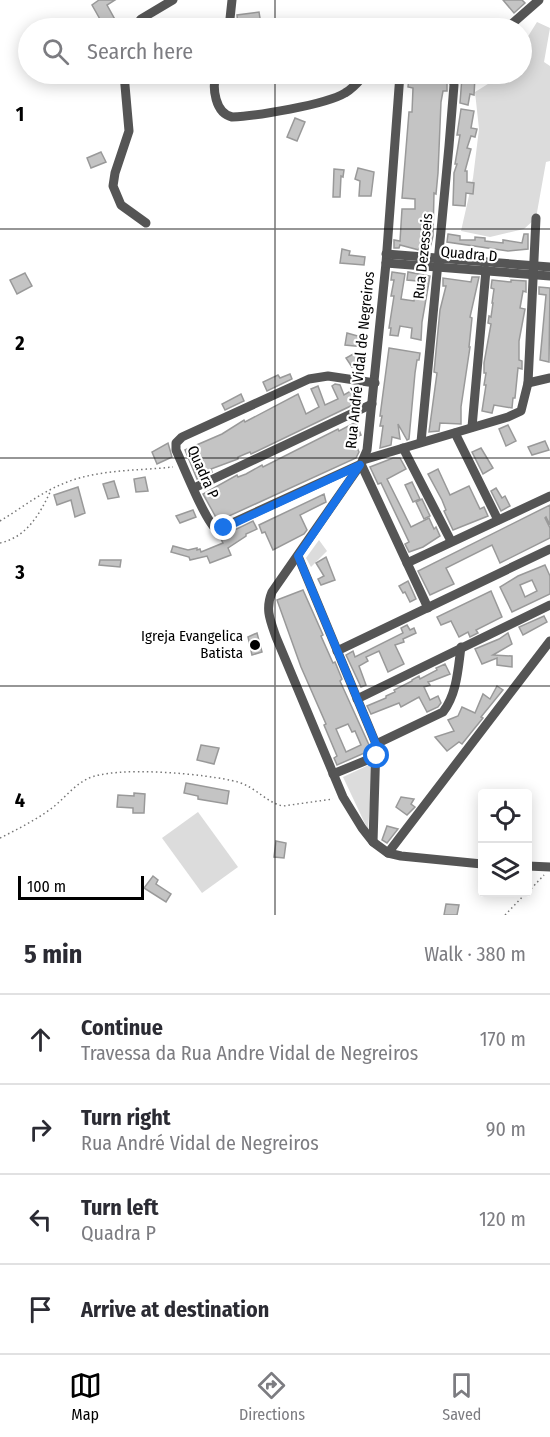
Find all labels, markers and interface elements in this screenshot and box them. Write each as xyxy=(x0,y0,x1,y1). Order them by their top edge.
search box xyxy=(18,18,532,84)
icon: search xyxy=(39,35,72,68)
text: Search here xyxy=(87,38,193,65)
text: 1 xyxy=(16,102,24,126)
street label: Rua Dezesseis xyxy=(410,212,436,300)
street label: Quadra D xyxy=(440,243,498,265)
street label: Rua André Vidal de Negreiros xyxy=(342,270,378,450)
text: 2 xyxy=(14,331,25,355)
street label: Quadra P xyxy=(183,443,223,501)
route end xyxy=(210,514,236,540)
text: 3 xyxy=(14,560,25,584)
place label: Igreja Evangelica Batista xyxy=(141,627,243,662)
marker: Igreja Evangelica Batista xyxy=(248,638,262,652)
route start xyxy=(363,742,389,768)
text: 4 xyxy=(15,788,25,812)
map controls xyxy=(478,789,532,897)
button: locate xyxy=(478,789,532,843)
button: layers xyxy=(478,843,532,897)
scale bar xyxy=(18,873,144,900)
text: 100 m xyxy=(27,877,66,896)
text: 5 min xyxy=(24,939,82,970)
text: Walk · 380 m xyxy=(424,942,526,966)
text: Continue xyxy=(81,1014,163,1041)
icon: ahead xyxy=(24,1023,57,1056)
text: 170 m xyxy=(480,1027,526,1051)
text: Travessa da Rua Andre Vidal de Negreiros xyxy=(81,1041,418,1065)
text: Turn right xyxy=(81,1104,170,1131)
icon: right xyxy=(24,1113,57,1146)
text: 90 m xyxy=(486,1117,526,1141)
text: Rua André Vidal de Negreiros xyxy=(81,1131,319,1155)
text: Turn left xyxy=(81,1194,159,1221)
icon: left xyxy=(24,1203,57,1236)
text: 120 m xyxy=(479,1207,526,1231)
text: Quadra P xyxy=(81,1221,156,1245)
icon: arrive xyxy=(24,1293,57,1326)
text: Arrive at destination xyxy=(81,1296,269,1323)
tab: Map xyxy=(69,1369,102,1424)
tab: Directions xyxy=(239,1369,305,1424)
tab: Saved xyxy=(442,1369,481,1424)

